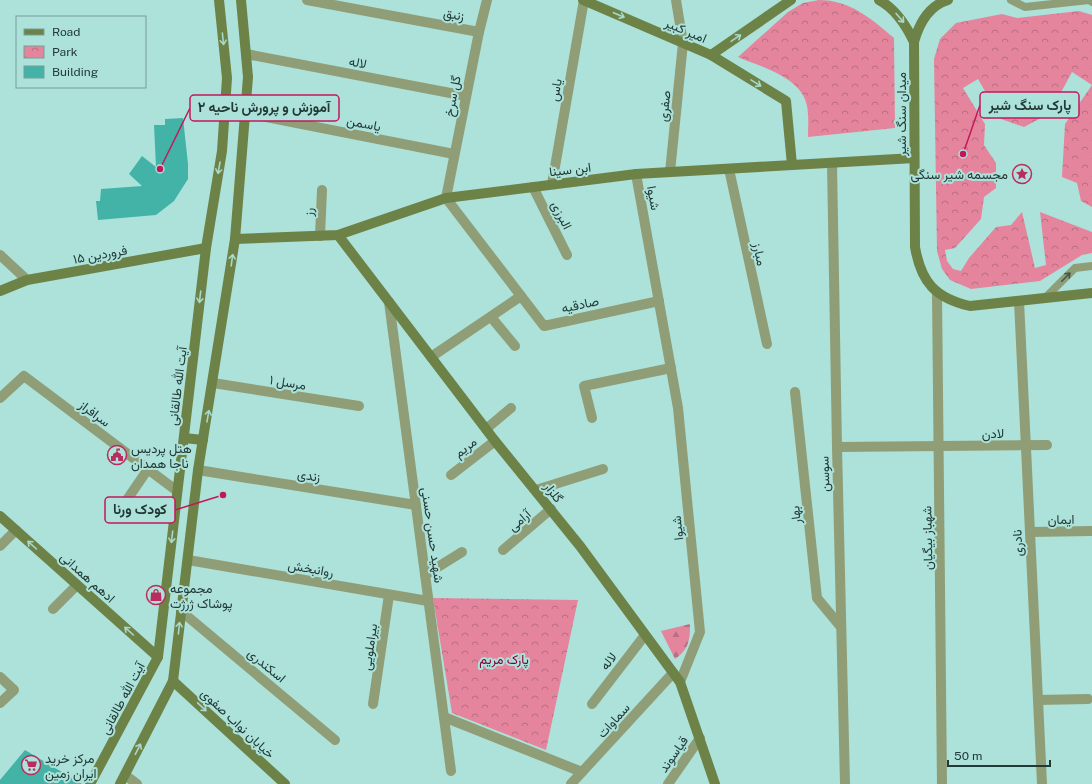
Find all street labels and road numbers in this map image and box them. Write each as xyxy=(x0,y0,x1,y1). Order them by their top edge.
street label: زنبق xyxy=(442,5,466,25)
street label: امیر کبیر xyxy=(661,15,709,47)
street label: لاله xyxy=(348,53,368,72)
street label: میدان سنگ شیر xyxy=(894,72,910,157)
street label: گل سرخ xyxy=(441,74,466,118)
street label: یاس xyxy=(546,78,566,103)
street label: صفری xyxy=(655,89,675,123)
street label: یاسمن xyxy=(345,113,382,135)
street label: ابن سینا xyxy=(548,159,592,181)
street label: شیوا xyxy=(643,185,663,212)
street label: البرزی xyxy=(547,199,575,232)
street label: رز xyxy=(301,207,317,218)
street label: مبارز xyxy=(749,240,769,267)
street label: ۱۵ فروردین xyxy=(72,242,129,268)
street label: صادقیه xyxy=(560,293,600,316)
street label: آیت الله طالقانی xyxy=(165,345,191,427)
street label: مرسل ۱ xyxy=(268,372,307,394)
street label: سرافراز xyxy=(75,396,113,431)
street label: لادن xyxy=(982,426,1004,442)
street label: مریم xyxy=(451,434,480,462)
street label: سوسن xyxy=(817,456,833,492)
street label: زندی xyxy=(296,466,322,486)
street label: گلزار xyxy=(540,478,566,506)
street label: شهید حسن حسنی xyxy=(417,486,447,584)
street label: بهار xyxy=(787,505,805,526)
street label: آرامی xyxy=(505,506,535,535)
street label: شهباز بیگیان xyxy=(919,506,937,570)
street label: ایمان xyxy=(1048,512,1075,528)
street label: شیوا xyxy=(669,515,687,541)
street label: نادری xyxy=(1009,529,1027,557)
street label: ادهم همدانی xyxy=(57,549,118,607)
street label: روانبخش xyxy=(287,557,335,581)
street label: بیراملویی xyxy=(359,622,381,672)
street label: اسکندری xyxy=(244,645,289,686)
street label: لاله xyxy=(597,650,620,673)
street label: آیت الله طالقانی xyxy=(97,659,149,737)
street label: خیابان نواب صفوی xyxy=(197,685,278,762)
street label: سماوات xyxy=(594,700,633,741)
street label: قیاسوند xyxy=(656,733,692,776)

